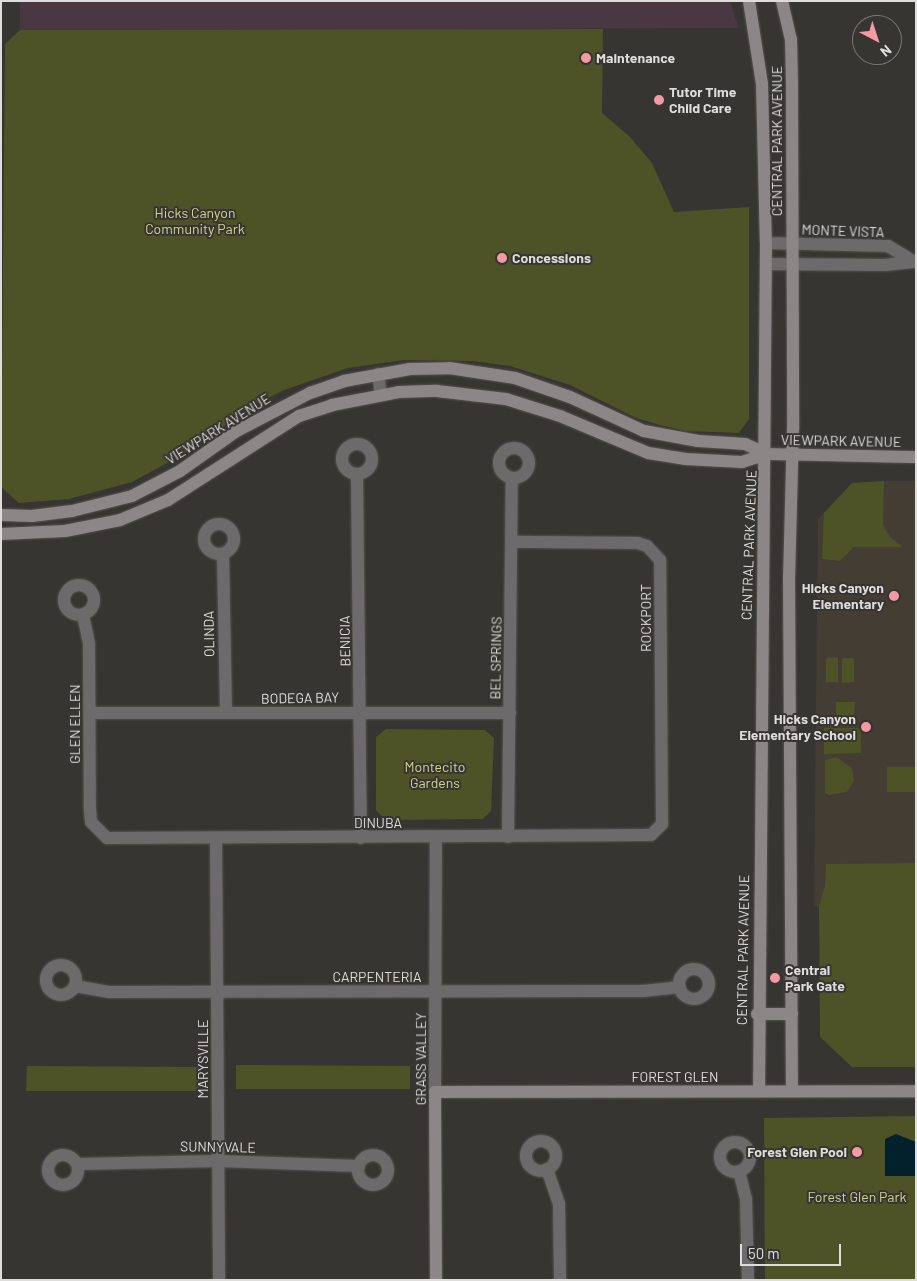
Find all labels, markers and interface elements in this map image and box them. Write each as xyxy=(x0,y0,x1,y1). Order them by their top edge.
north arrow xyxy=(852,15,902,65)
text: N xyxy=(877,42,895,61)
place label: Maintenance xyxy=(596,50,675,66)
marker: Maintenance xyxy=(580,52,592,64)
street label: CENTRAL PARK AVENUE xyxy=(769,66,785,216)
place label: Tutor Time Child Care xyxy=(669,84,736,116)
marker: Tutor Time Child Care xyxy=(653,94,665,106)
park label: Hicks Canyon Community Park xyxy=(145,205,245,238)
street label: MONTE VISTA xyxy=(801,221,885,241)
place label: Concessions xyxy=(512,250,591,266)
marker: Concessions xyxy=(496,252,508,264)
street label: VIEWPARK AVENUE xyxy=(163,390,273,468)
street label: VIEWPARK AVENUE xyxy=(781,432,901,450)
street label: CENTRAL PARK AVENUE xyxy=(738,470,760,620)
place label: Hicks Canyon Elementary xyxy=(802,580,884,612)
street label: ROCKPORT xyxy=(638,584,654,652)
marker: Hicks Canyon Elementary xyxy=(888,590,900,602)
street label: OLINDA xyxy=(200,611,218,657)
street label: BENICIA xyxy=(336,615,354,667)
street label: BEL SPRINGS xyxy=(487,616,505,700)
street label: GLEN ELLEN xyxy=(67,684,83,764)
street label: BODEGA BAY xyxy=(261,689,339,707)
place label: Hicks Canyon Elementary School xyxy=(739,711,856,744)
marker: Hicks Canyon Elementary School xyxy=(860,721,872,733)
park label: Montecito Gardens xyxy=(405,759,465,792)
street label: DINUBA xyxy=(354,815,402,831)
street label: CENTRAL PARK AVENUE xyxy=(733,875,753,1025)
place label: Central Park Gate xyxy=(785,962,845,994)
street label: CARPENTERIA xyxy=(333,969,421,985)
marker: Central Park Gate xyxy=(769,972,781,984)
street label: GRASS VALLEY xyxy=(413,1013,429,1105)
street label: MARYSVILLE xyxy=(195,1020,211,1098)
street label: FOREST GLEN xyxy=(632,1069,718,1085)
street label: SUNNYVALE xyxy=(180,1138,256,1156)
place label: Forest Glen Pool xyxy=(747,1144,847,1160)
marker: Forest Glen Pool xyxy=(851,1146,863,1158)
park label: Forest Glen Park xyxy=(807,1189,907,1205)
scale bar xyxy=(742,1234,843,1266)
text: 50 m xyxy=(748,1244,780,1262)

